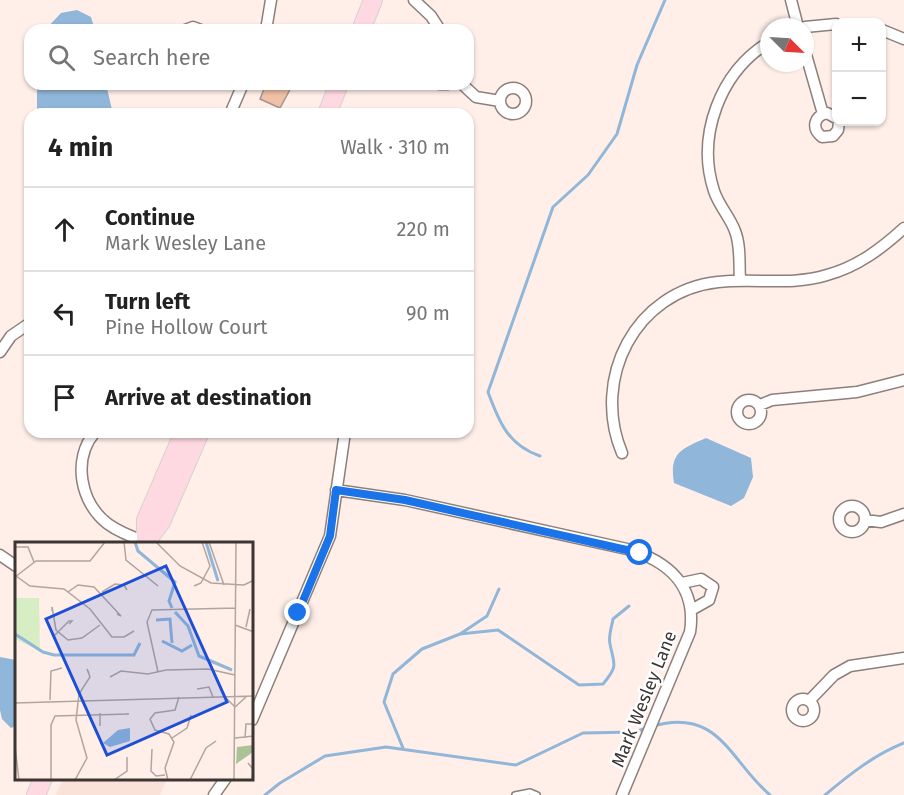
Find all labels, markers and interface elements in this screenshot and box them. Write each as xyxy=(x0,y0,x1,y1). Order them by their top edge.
north arrow xyxy=(760,18,814,72)
map controls xyxy=(832,18,886,126)
button: + xyxy=(832,18,886,72)
search box xyxy=(24,24,474,90)
icon: search xyxy=(45,41,78,74)
text: Search here xyxy=(93,44,211,71)
button: − xyxy=(832,72,886,126)
text: 4 min xyxy=(48,132,113,163)
text: Walk · 310 m xyxy=(340,135,450,159)
text: Continue xyxy=(105,204,195,231)
icon: ahead xyxy=(48,213,81,246)
text: 220 m xyxy=(397,217,450,241)
text: Mark Wesley Lane xyxy=(105,231,266,255)
text: Turn left xyxy=(105,288,190,315)
icon: left xyxy=(48,297,81,330)
text: 90 m xyxy=(406,301,450,325)
text: Pine Hollow Court xyxy=(105,315,267,339)
icon: arrive xyxy=(48,381,81,414)
text: Arrive at destination xyxy=(105,384,312,411)
route start xyxy=(626,539,652,565)
inset map xyxy=(15,542,254,780)
route end xyxy=(284,599,310,625)
street label: Mark Wesley Lane xyxy=(607,628,681,770)

